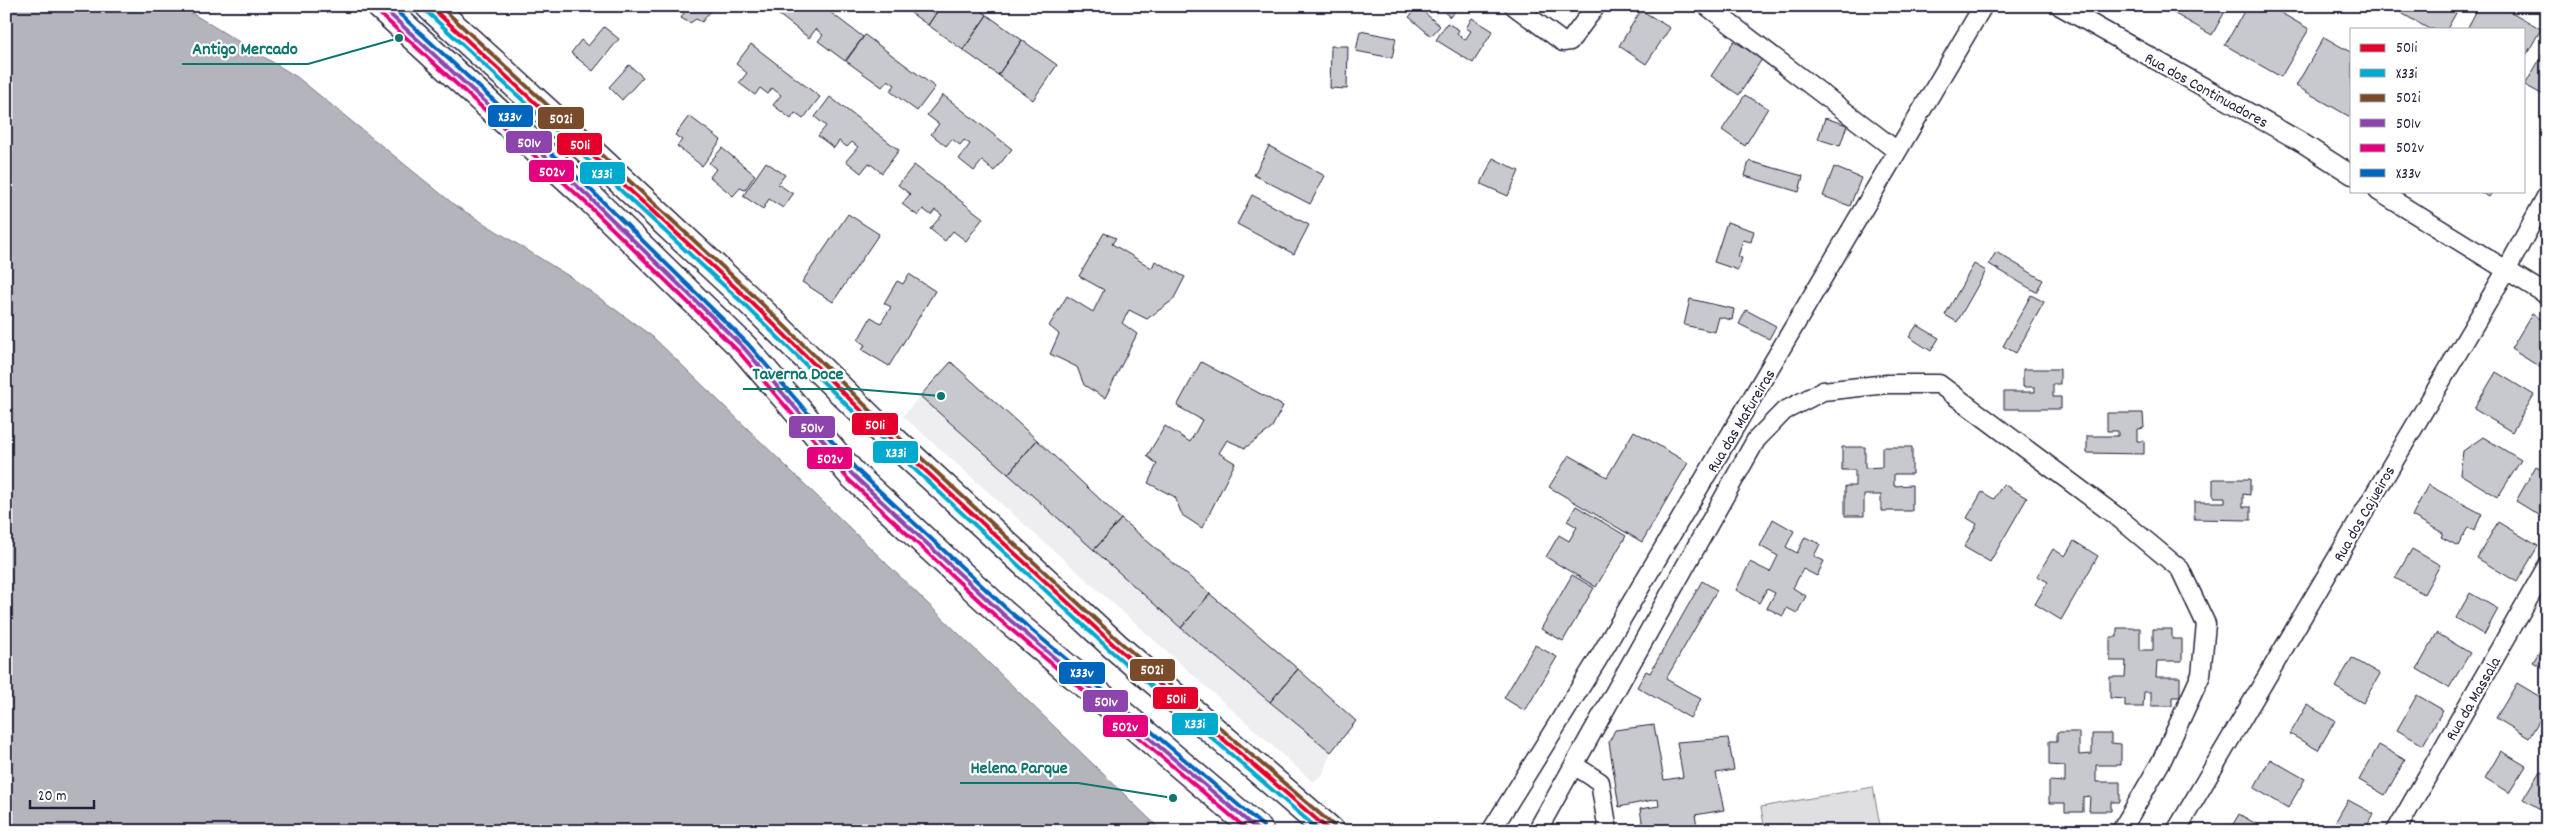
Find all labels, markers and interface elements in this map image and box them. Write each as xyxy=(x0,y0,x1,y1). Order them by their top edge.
legend xyxy=(2350,28,2526,192)
callout: Antigo Mercado xyxy=(182,31,308,64)
text: Antigo Mercado xyxy=(192,38,298,63)
text: 501i xyxy=(2396,38,2417,60)
street label: Rua dos Continuadores xyxy=(2140,48,2272,135)
text: X33i xyxy=(2396,64,2418,86)
text: 502i xyxy=(2396,88,2421,110)
line badge: X33v xyxy=(487,104,534,128)
line badge: 502i xyxy=(537,106,585,130)
text: X33v xyxy=(498,108,522,128)
text: 502i xyxy=(550,110,573,130)
text: 501v xyxy=(2396,114,2421,136)
line badge: 501v xyxy=(505,130,553,154)
line badge: 501i xyxy=(556,132,603,156)
text: 501v xyxy=(517,134,541,154)
text: 501i xyxy=(570,136,590,156)
text: 502v xyxy=(2396,138,2425,160)
line badge: 502v xyxy=(528,159,575,183)
line badge: X33i xyxy=(579,161,626,185)
text: 502v xyxy=(539,163,565,183)
text: X33v xyxy=(2396,164,2422,186)
text: X33i xyxy=(592,165,612,185)
callout: Taverna Doce xyxy=(743,356,854,389)
text: Taverna Doce xyxy=(752,363,844,388)
street label: Rua das Mafureiras xyxy=(1702,365,1782,477)
line badge: 501i xyxy=(851,412,899,436)
line badge: 501v xyxy=(788,415,836,439)
text: 501i xyxy=(865,416,885,436)
text: 501v xyxy=(800,419,824,439)
line badge: X33i xyxy=(872,440,919,464)
text: X33i xyxy=(886,444,906,464)
line badge: 502v xyxy=(806,446,853,470)
text: 502v xyxy=(817,450,843,470)
street label: Rua dos Cajueiros xyxy=(2328,462,2402,566)
street label: Rua da Massala xyxy=(2441,653,2508,746)
line badge: 502i xyxy=(1129,658,1176,682)
line badge: X33v xyxy=(1058,661,1106,685)
text: 502i xyxy=(1141,661,1164,681)
text: X33v xyxy=(1070,664,1094,684)
line badge: 501i xyxy=(1152,686,1199,710)
line badge: 501v xyxy=(1082,689,1129,713)
text: 501i xyxy=(1166,690,1186,710)
text: 501v xyxy=(1094,693,1118,713)
line badge: X33i xyxy=(1171,712,1219,736)
line badge: 502v xyxy=(1102,714,1149,738)
text: X33i xyxy=(1185,715,1205,735)
text: 502v xyxy=(1112,718,1138,738)
callout: Helena Parque xyxy=(960,750,1078,783)
text: Helena Parque xyxy=(970,757,1068,782)
scale bar xyxy=(30,777,94,809)
text: 20 m xyxy=(38,786,66,808)

